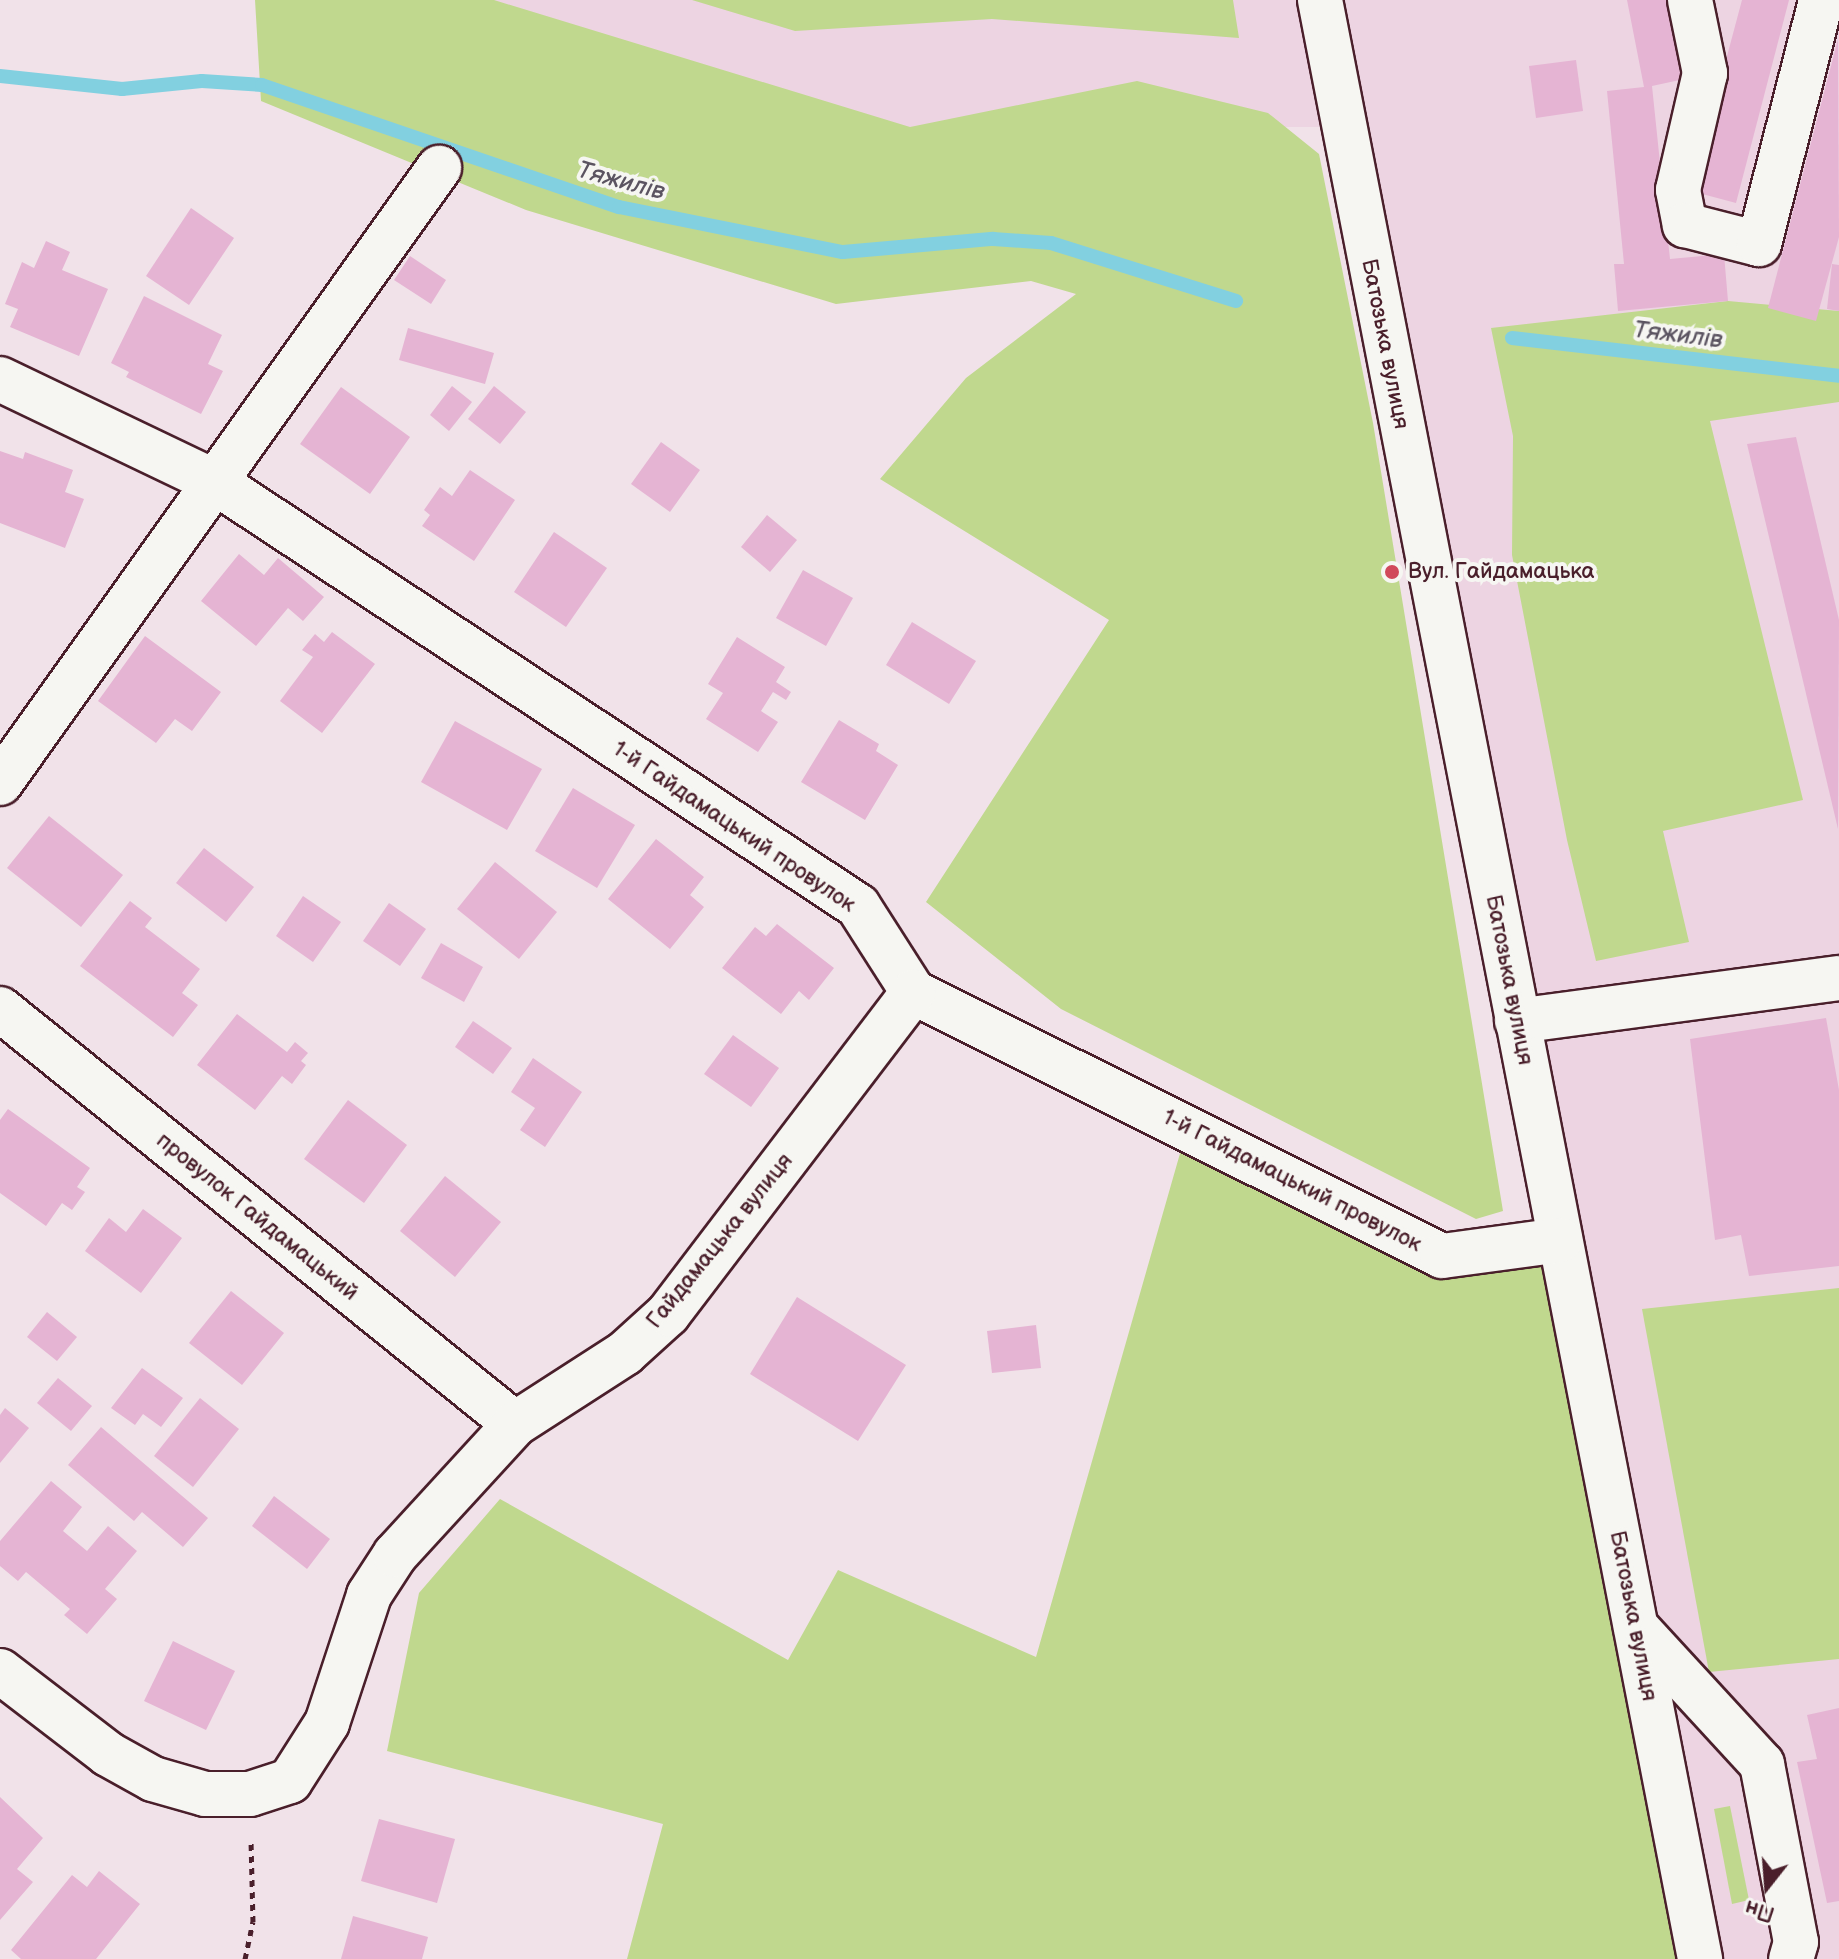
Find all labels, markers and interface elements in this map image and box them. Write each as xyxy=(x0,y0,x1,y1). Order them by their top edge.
water label: Тяжилів xyxy=(574,156,668,206)
street label: Батозька вулиця xyxy=(1356,257,1414,431)
water label: Тяжилів xyxy=(1632,315,1724,355)
place label: Вул. Гайдамацька xyxy=(1408,559,1595,585)
marker: Вул. Гайдамацька xyxy=(1383,563,1401,581)
street label: 1-й Гайдамацький провулок xyxy=(608,736,860,918)
street label: Батозька вулиця xyxy=(1480,893,1538,1067)
street label: 1-й Гайдамацький провулок xyxy=(1158,1104,1426,1258)
street label: провулок Гайдамацький xyxy=(151,1127,363,1307)
street label: Гайдамацька вулиця xyxy=(641,1148,799,1334)
street label: Батозька вулиця xyxy=(1604,1529,1662,1703)
north arrow xyxy=(1727,1847,1807,1927)
text: Пн xyxy=(1742,1893,1778,1928)

